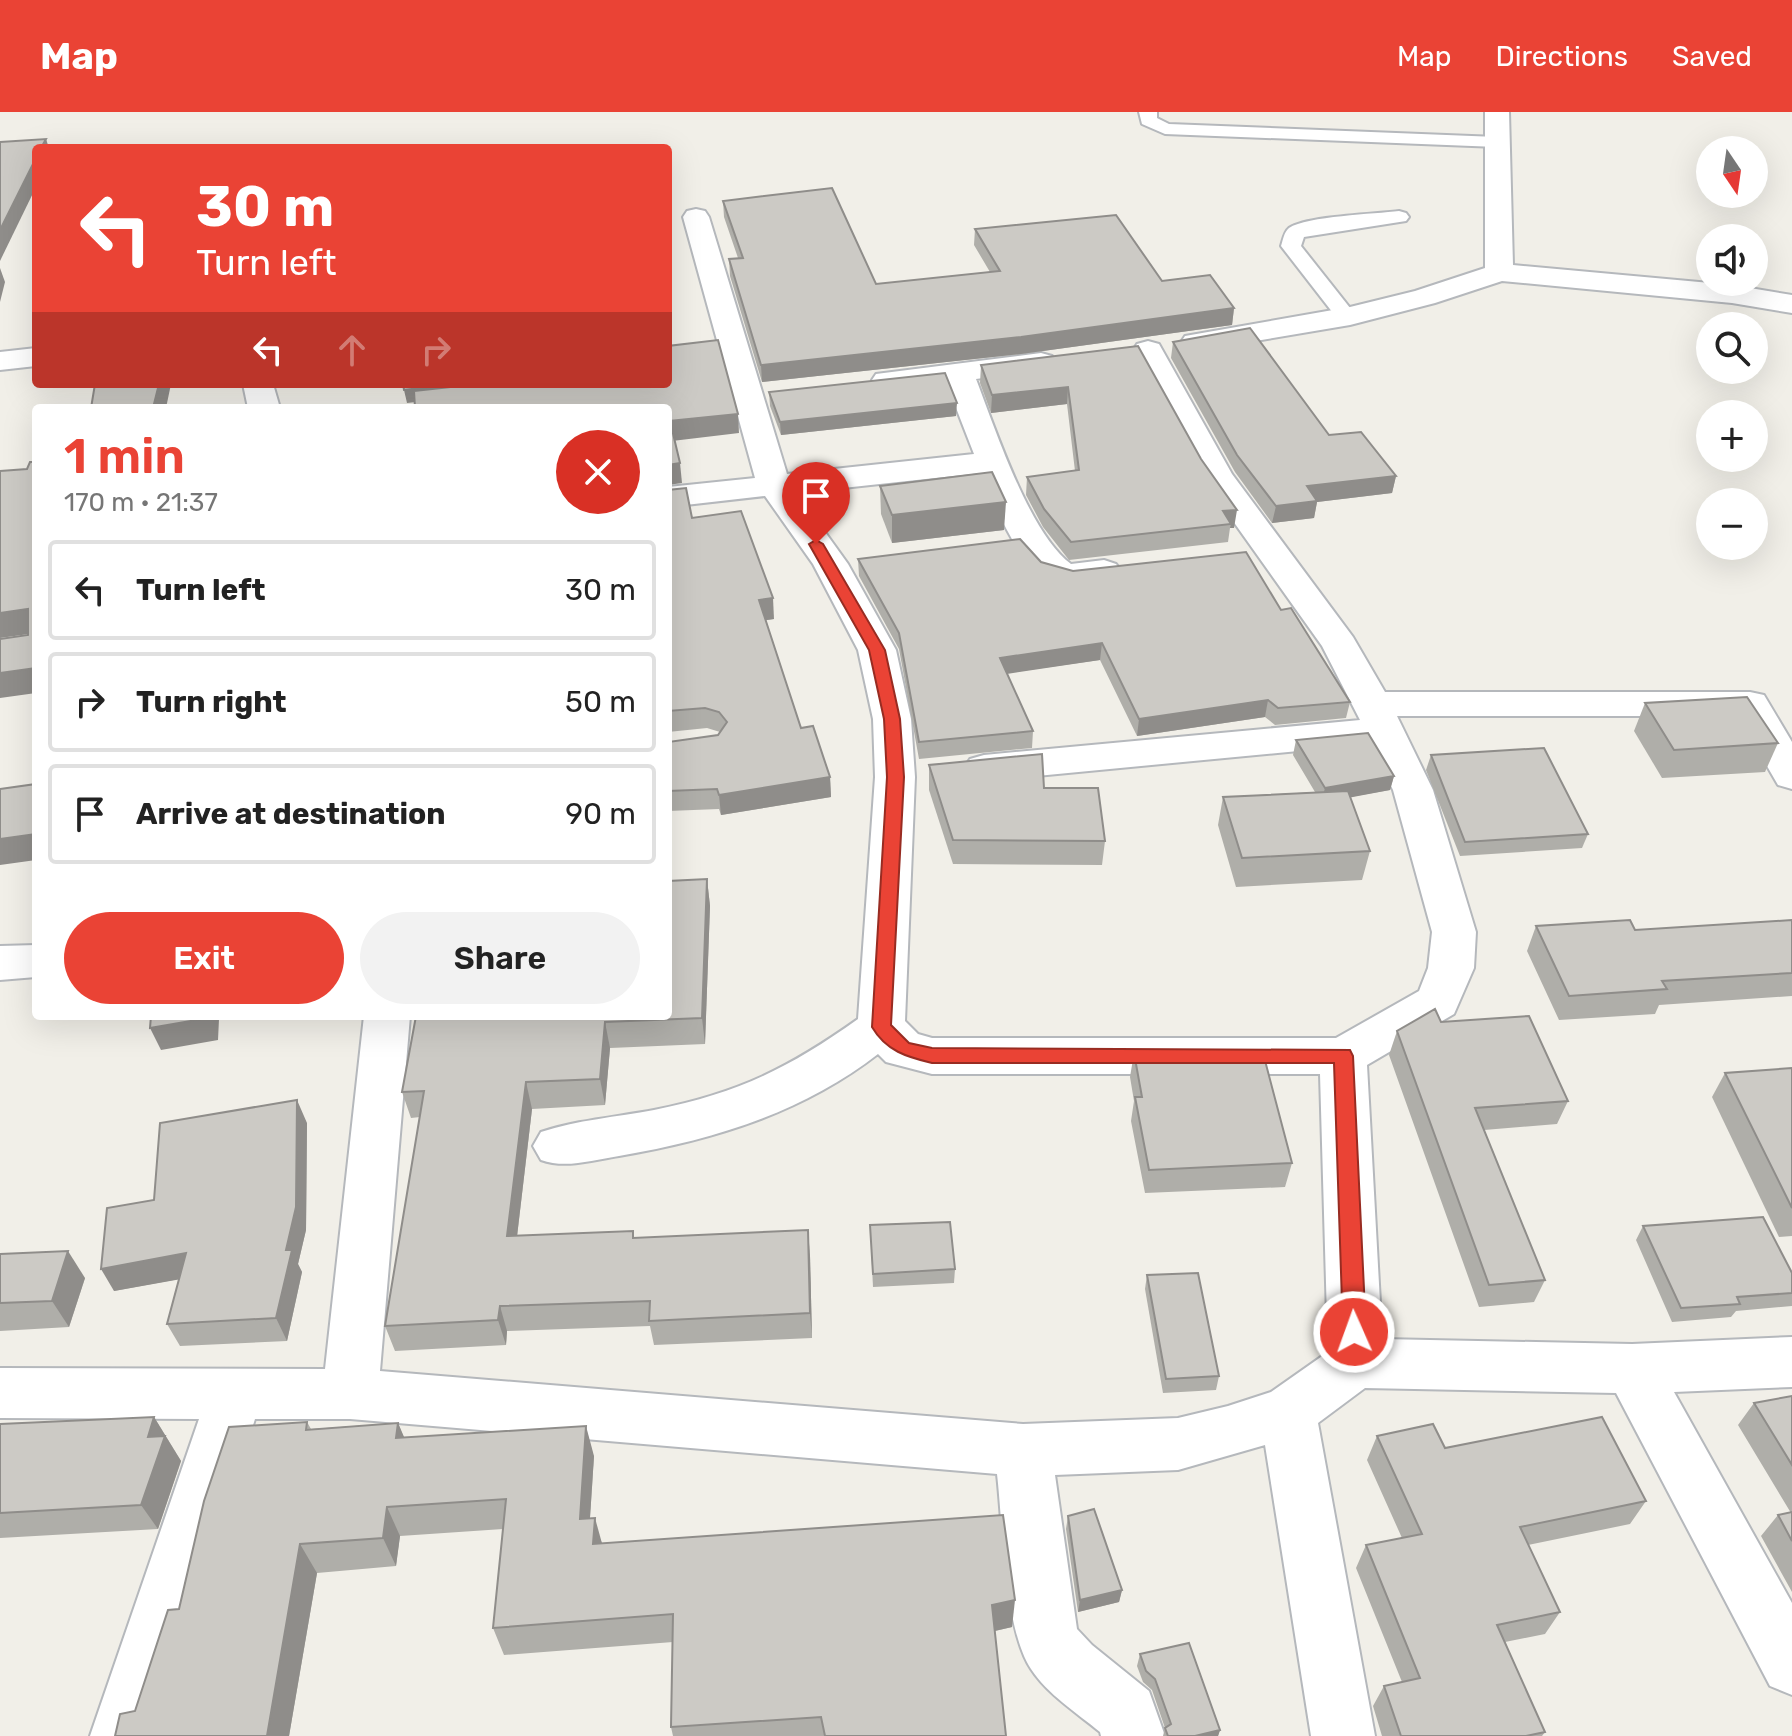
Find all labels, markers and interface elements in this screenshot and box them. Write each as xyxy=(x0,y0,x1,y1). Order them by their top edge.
text: Map xyxy=(40,33,118,79)
text: Map xyxy=(1397,40,1451,73)
text: Directions xyxy=(1495,40,1628,73)
text: Saved xyxy=(1672,40,1752,73)
north arrow xyxy=(1696,136,1768,208)
map controls xyxy=(1696,136,1768,560)
text: 30 m xyxy=(196,174,334,240)
icon: left xyxy=(64,176,168,280)
button: sound xyxy=(1696,224,1768,296)
text: Turn left xyxy=(196,241,337,284)
button: search xyxy=(1696,312,1768,384)
icon: left xyxy=(246,328,290,372)
icon: ahead xyxy=(330,328,374,372)
icon: right xyxy=(414,328,458,372)
button: + xyxy=(1696,400,1768,472)
text: 1 min xyxy=(64,428,185,485)
button: close xyxy=(556,430,640,514)
pin xyxy=(782,462,850,544)
icon: arrive xyxy=(794,474,838,518)
text: 170 m · 21:37 xyxy=(64,487,218,518)
button: − xyxy=(1696,488,1768,560)
icon: left xyxy=(68,568,112,612)
text: Turn left xyxy=(136,572,266,608)
text: 30 m xyxy=(565,572,636,608)
icon: right xyxy=(68,680,112,724)
text: Turn right xyxy=(136,684,287,720)
text: 50 m xyxy=(565,684,636,720)
icon: arrive xyxy=(68,792,112,836)
text: Arrive at destination xyxy=(136,796,446,832)
text: 90 m xyxy=(565,796,636,832)
button: Exit xyxy=(64,912,344,1004)
button: Share xyxy=(360,912,640,1004)
position arrow xyxy=(1312,1290,1396,1374)

